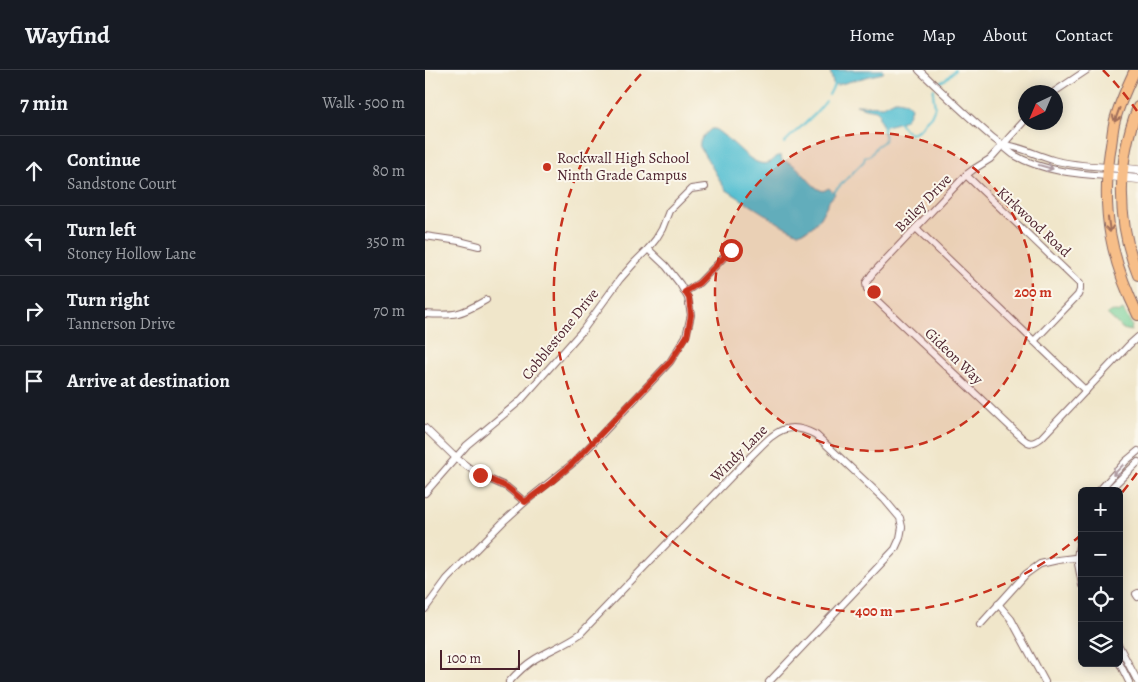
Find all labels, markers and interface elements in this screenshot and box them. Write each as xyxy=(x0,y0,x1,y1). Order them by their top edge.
text: Wayfind xyxy=(25,19,110,51)
text: Home xyxy=(849,23,894,47)
text: Map xyxy=(922,23,955,47)
text: About xyxy=(983,23,1027,47)
text: Contact xyxy=(1055,23,1113,47)
north arrow xyxy=(1018,85,1063,130)
text: 7 min xyxy=(20,89,68,117)
text: Walk · 500 m xyxy=(322,92,405,114)
one-way arrow xyxy=(1112,107,1121,123)
text: Continue xyxy=(67,147,141,173)
place label: Rockwall High School Ninth Grade Campus xyxy=(557,148,689,185)
icon: ahead xyxy=(20,157,48,185)
text: 80 m xyxy=(372,160,405,182)
marker: Rockwall High School Ninth Grade Campus xyxy=(541,161,553,173)
one-way arrow xyxy=(1037,162,1053,172)
street label: Bailey Drive xyxy=(890,169,956,237)
text: Sandstone Court xyxy=(67,173,177,195)
street label: Kirkwood Road xyxy=(993,182,1076,262)
text: Turn left xyxy=(67,217,136,243)
one-way arrow xyxy=(1104,217,1114,233)
icon: left xyxy=(20,227,48,255)
text: 350 m xyxy=(366,230,405,252)
route start xyxy=(720,239,743,262)
text: Stoney Hollow Lane xyxy=(67,243,196,265)
text: 200 m xyxy=(1014,282,1052,302)
centre of rings xyxy=(865,283,883,301)
street label: Cobblestone Drive xyxy=(517,284,603,384)
text: Turn right xyxy=(67,287,149,313)
icon: right xyxy=(20,297,48,325)
text: 70 m xyxy=(373,300,405,322)
text: Tannerson Drive xyxy=(67,313,175,335)
street label: Gideon Way xyxy=(921,323,988,389)
icon: arrive xyxy=(20,367,48,395)
text: Arrive at destination xyxy=(67,368,230,394)
street label: Windy Lane xyxy=(705,420,772,487)
route end xyxy=(469,464,492,487)
one-way arrow xyxy=(1112,464,1124,476)
map controls xyxy=(1078,487,1123,667)
button: + xyxy=(1078,487,1123,532)
button: − xyxy=(1078,532,1123,577)
button: locate xyxy=(1078,577,1123,622)
text: 400 m xyxy=(855,601,893,621)
button: layers xyxy=(1078,622,1123,667)
scale bar xyxy=(440,647,520,670)
text: 100 m xyxy=(447,649,481,668)

